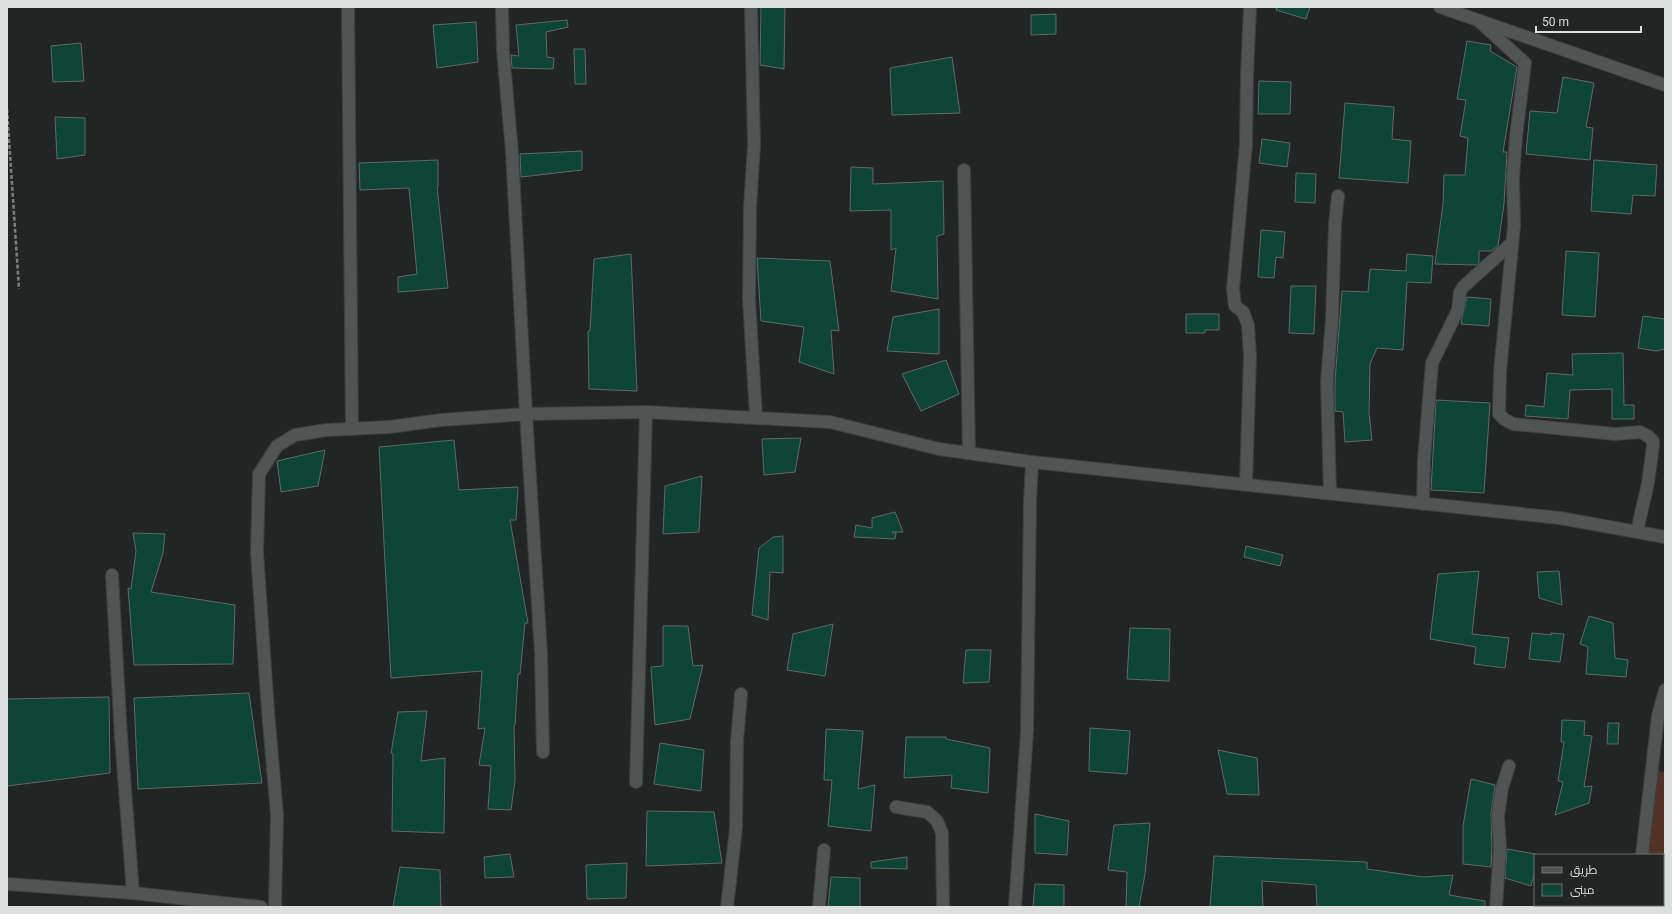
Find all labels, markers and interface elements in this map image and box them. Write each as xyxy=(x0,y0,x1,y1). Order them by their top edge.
scale bar xyxy=(1536,8,1641,34)
text: 50 m xyxy=(1542,15,1569,29)
legend xyxy=(1534,854,1664,906)
text: طريق xyxy=(1570,863,1598,877)
text: مبنى xyxy=(1570,883,1595,897)

